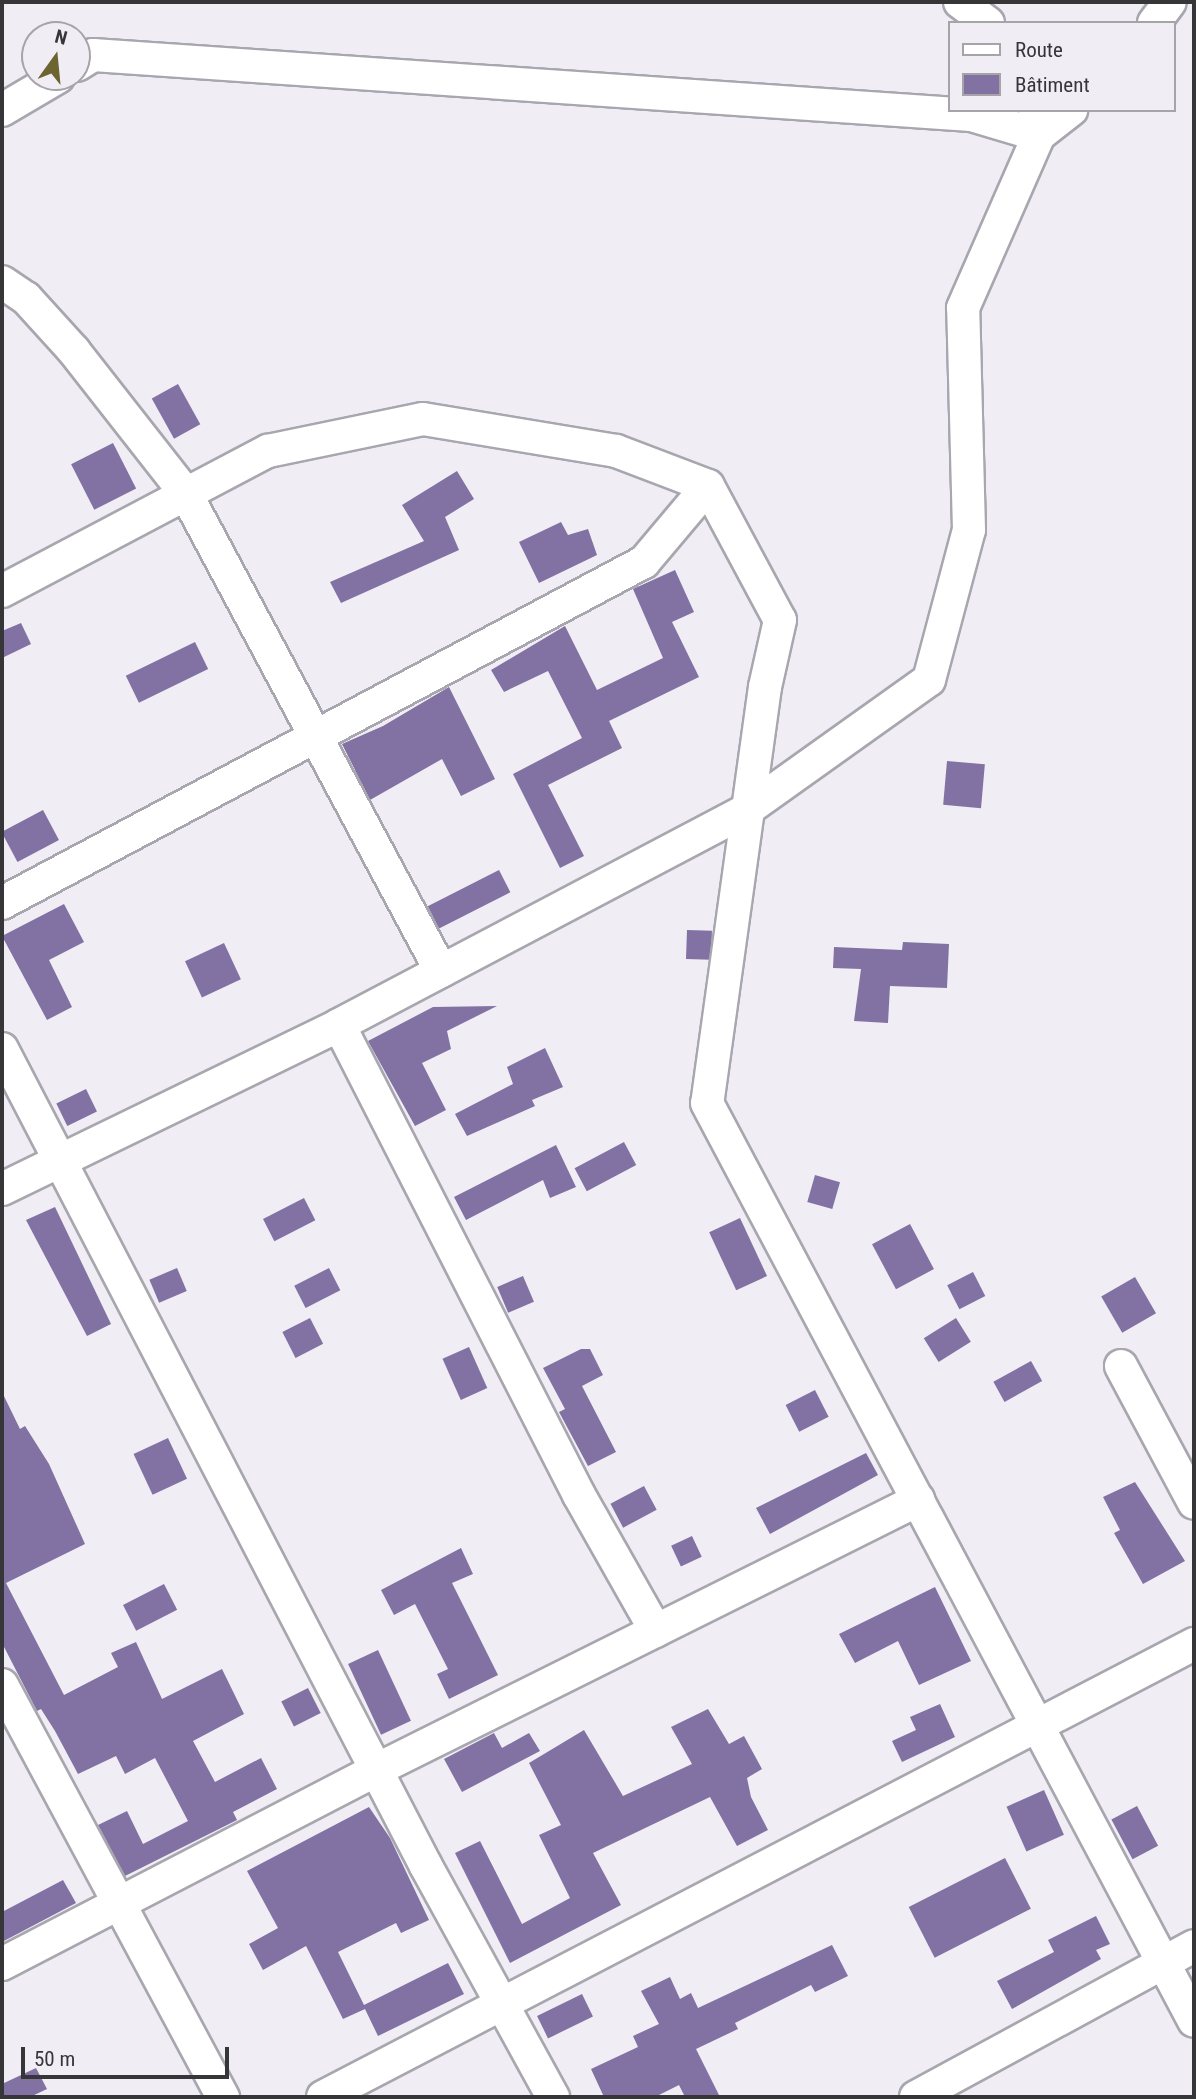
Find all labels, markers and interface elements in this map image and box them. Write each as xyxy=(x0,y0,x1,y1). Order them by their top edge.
north arrow xyxy=(21,21,91,91)
legend xyxy=(948,21,1175,112)
text: N xyxy=(52,25,70,50)
text: Route xyxy=(1015,38,1063,62)
text: Bâtiment xyxy=(1015,73,1090,97)
scale bar xyxy=(24,2032,233,2076)
text: 50 m xyxy=(34,2047,75,2071)

